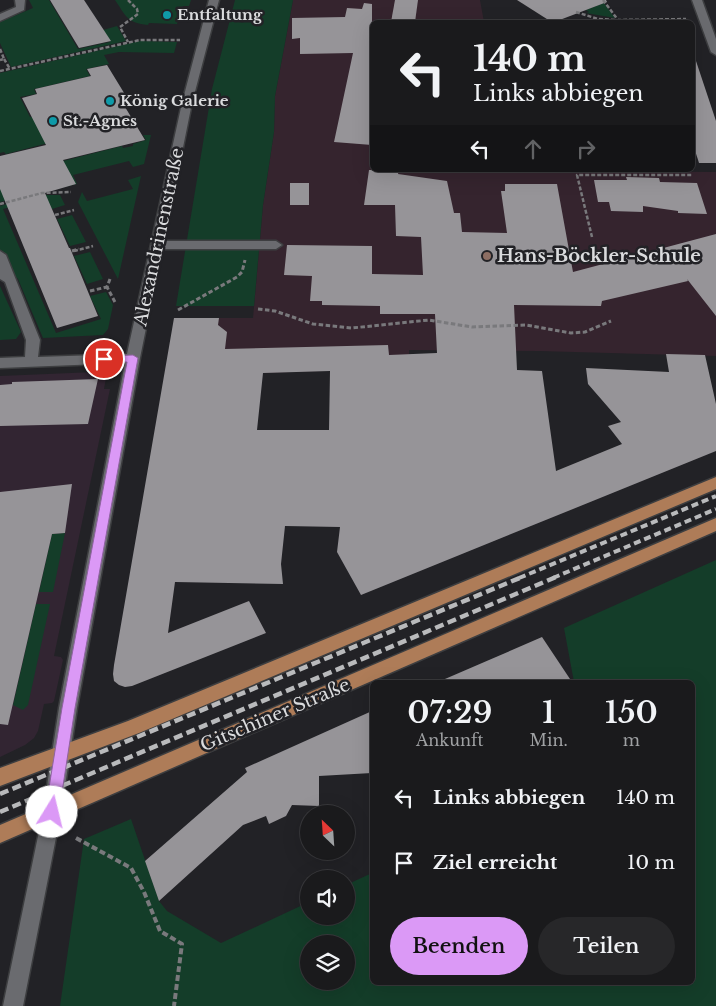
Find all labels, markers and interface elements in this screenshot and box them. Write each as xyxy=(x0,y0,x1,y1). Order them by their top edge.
place label: Entfaltung xyxy=(177,5,263,24)
marker: Entfaltung xyxy=(161,9,173,21)
text: 140 m xyxy=(473,37,586,80)
icon: left xyxy=(390,40,455,105)
text: Links abbiegen xyxy=(473,80,643,107)
place label: König Galerie xyxy=(120,91,229,110)
marker: König Galerie xyxy=(104,95,116,107)
place label: St.-Agnes xyxy=(63,111,137,130)
marker: St.-Agnes xyxy=(47,115,59,127)
icon: left xyxy=(466,135,494,163)
icon: ahead xyxy=(519,135,547,163)
icon: right xyxy=(572,135,600,163)
street label: Alexandrinenstraße xyxy=(129,146,189,329)
place label: Hans-Böckler-Schule xyxy=(497,245,701,267)
marker: Hans-Böckler-Schule xyxy=(481,250,493,262)
pin xyxy=(83,338,125,380)
icon: arrive xyxy=(90,345,118,373)
street label: Gitschiner Straße xyxy=(197,674,353,756)
text: 07:29 xyxy=(407,694,492,731)
text: 1 xyxy=(542,694,555,731)
text: 150 xyxy=(605,694,658,731)
text: Ankunft xyxy=(416,730,484,750)
text: Min. xyxy=(530,730,568,750)
text: m xyxy=(623,730,640,750)
icon: left xyxy=(390,784,418,812)
position arrow xyxy=(25,785,77,837)
text: Links abbiegen xyxy=(433,786,585,809)
text: 140 m xyxy=(616,786,675,809)
north arrow xyxy=(300,805,355,860)
map controls xyxy=(300,805,355,990)
icon: arrive xyxy=(390,849,418,877)
text: Ziel erreicht xyxy=(433,851,557,874)
text: 10 m xyxy=(627,851,675,874)
button: sound xyxy=(300,870,355,925)
button: Beenden xyxy=(390,917,528,975)
button: Teilen xyxy=(538,917,675,975)
button: layers xyxy=(300,935,355,990)

